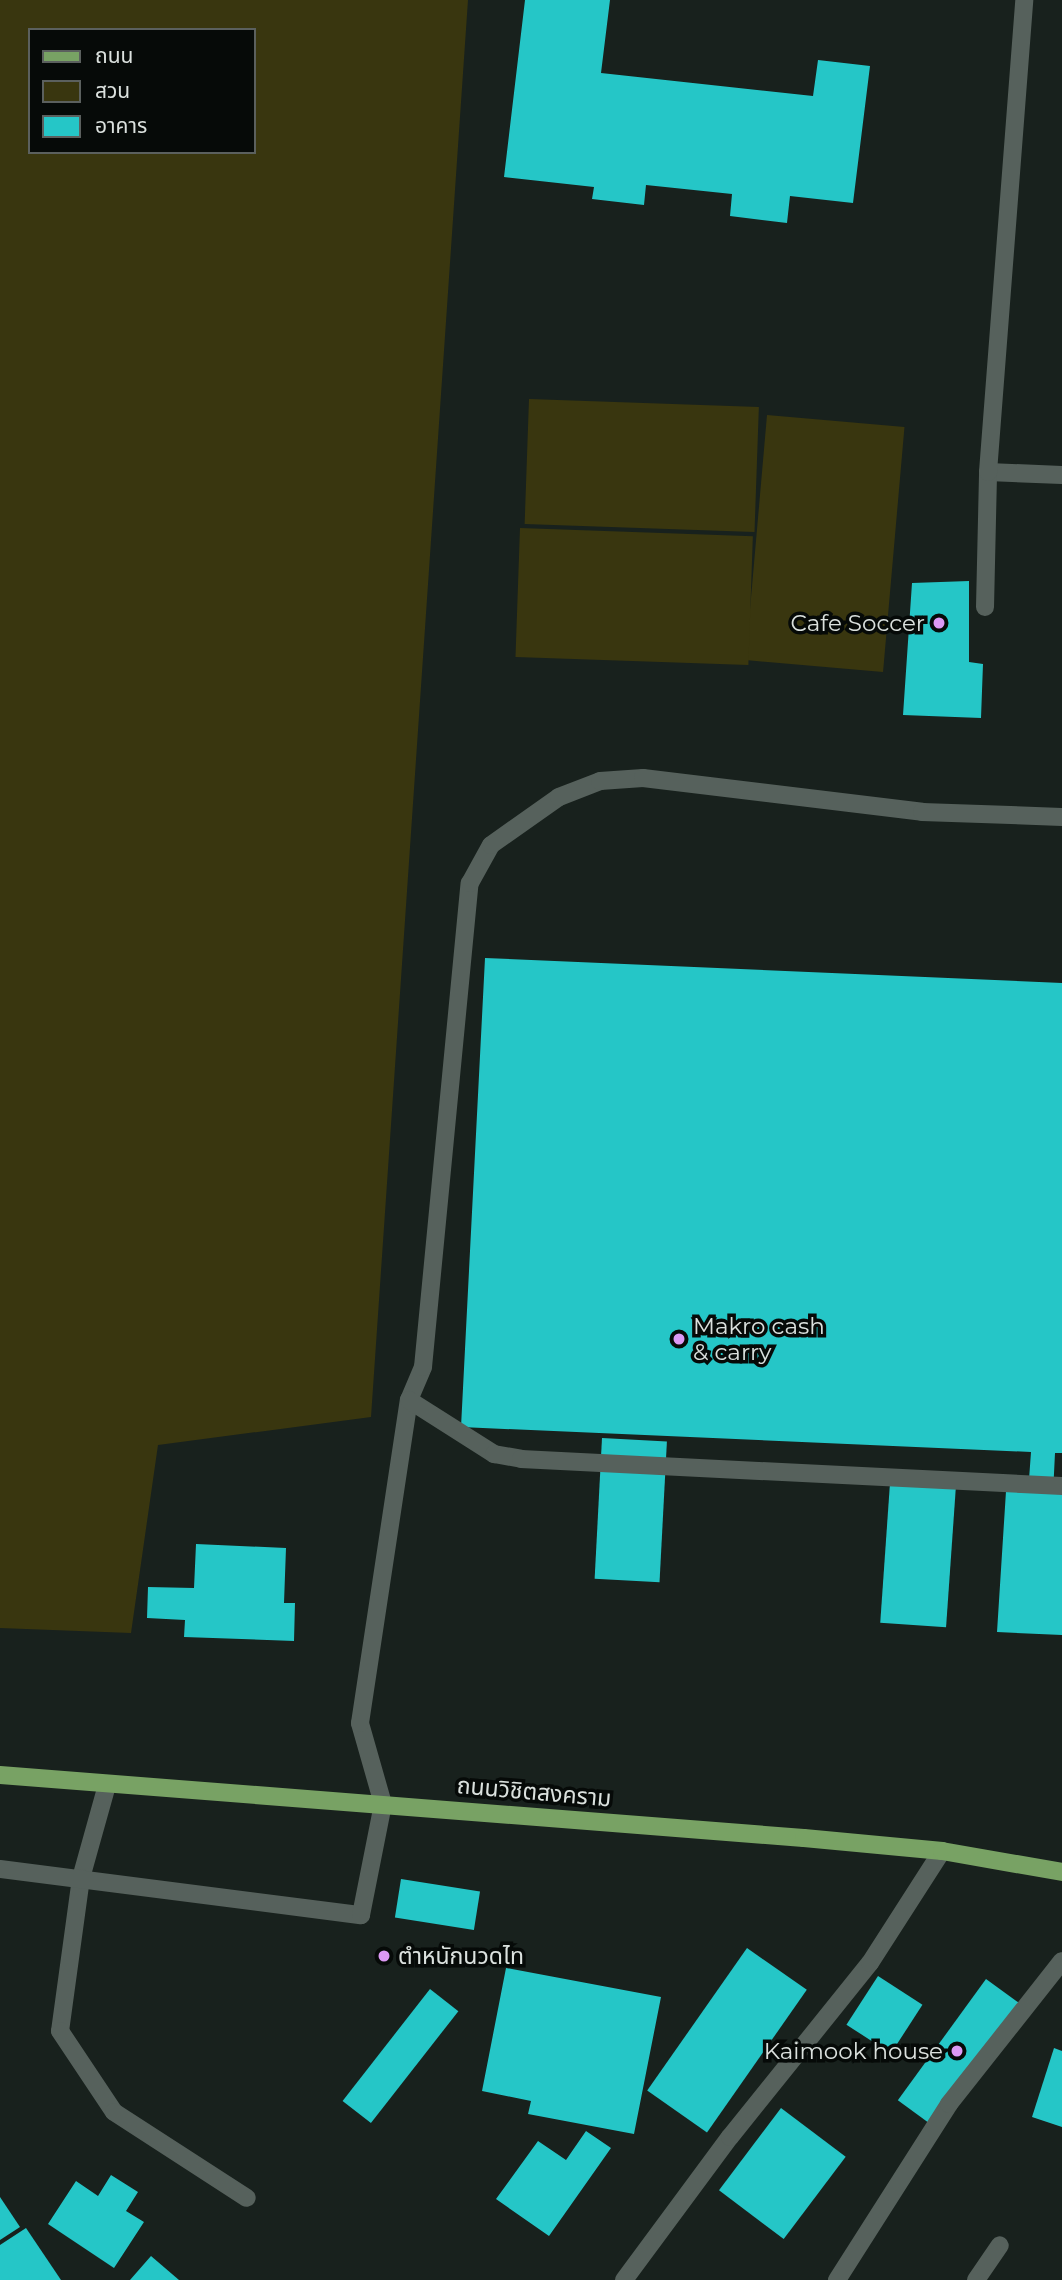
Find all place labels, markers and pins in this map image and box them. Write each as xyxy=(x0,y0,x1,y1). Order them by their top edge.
place label: Cafe Soccer xyxy=(791,609,925,637)
marker: Cafe Soccer xyxy=(931,615,947,631)
place label: Makro cash & carry xyxy=(693,1312,825,1366)
marker: Makro cash & carry xyxy=(671,1331,687,1347)
place label: ตำหนักนวดไท xyxy=(398,1942,524,1970)
marker: ตำหนักนวดไท xyxy=(376,1948,392,1964)
place label: Kaimook house xyxy=(764,2037,943,2065)
marker: Kaimook house xyxy=(949,2043,965,2059)

